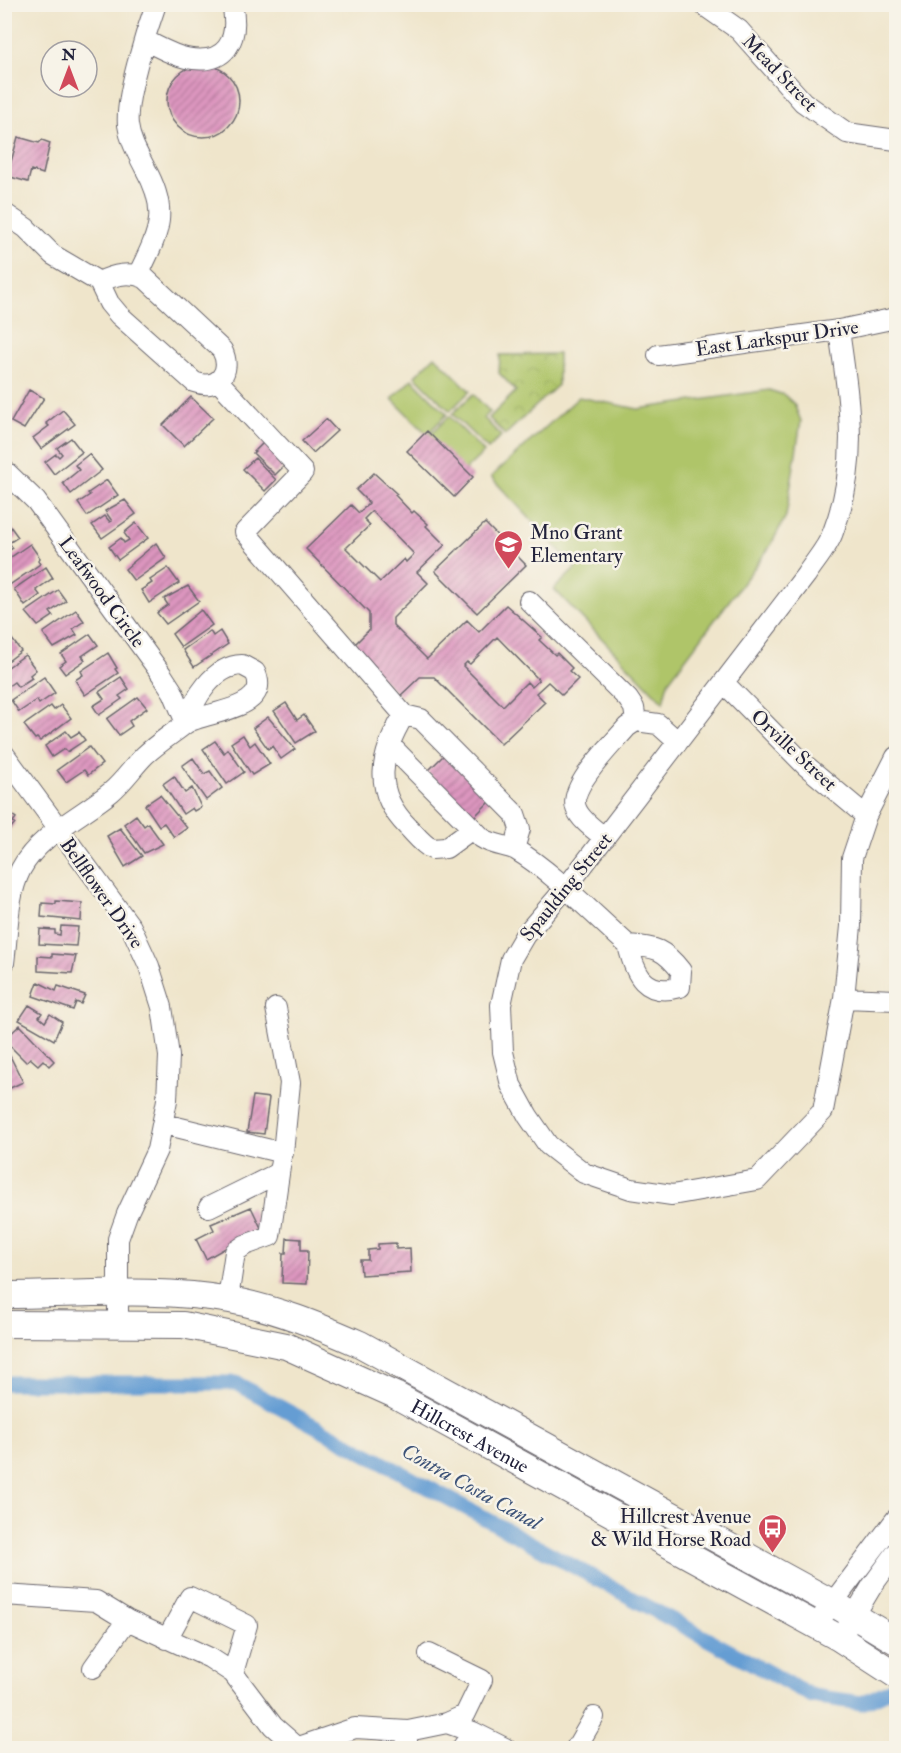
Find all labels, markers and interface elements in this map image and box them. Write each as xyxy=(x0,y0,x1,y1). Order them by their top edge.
street label: Mead Street xyxy=(737,29,823,117)
north arrow xyxy=(39,39,99,99)
text: N xyxy=(61,45,77,65)
street label: East Larkspur Drive xyxy=(694,314,860,363)
place label: Mno Grant Elementary xyxy=(530,520,624,568)
school or university icon: Mno Grant Elementary xyxy=(493,528,525,570)
street label: Leafwood Circle xyxy=(53,531,151,653)
street label: Orville Street xyxy=(746,704,843,797)
street label: Spaulding Street xyxy=(515,827,619,947)
street label: Bellflower Drive xyxy=(55,833,149,953)
street label: Hillcrest Avenue xyxy=(406,1394,533,1478)
water label: Contra Costa Canal xyxy=(397,1438,547,1537)
place label: Hillcrest Avenue & Wild Horse Road xyxy=(591,1504,751,1552)
bus stop icon: Hillcrest Avenue & Wild Horse Road xyxy=(756,1512,788,1554)

